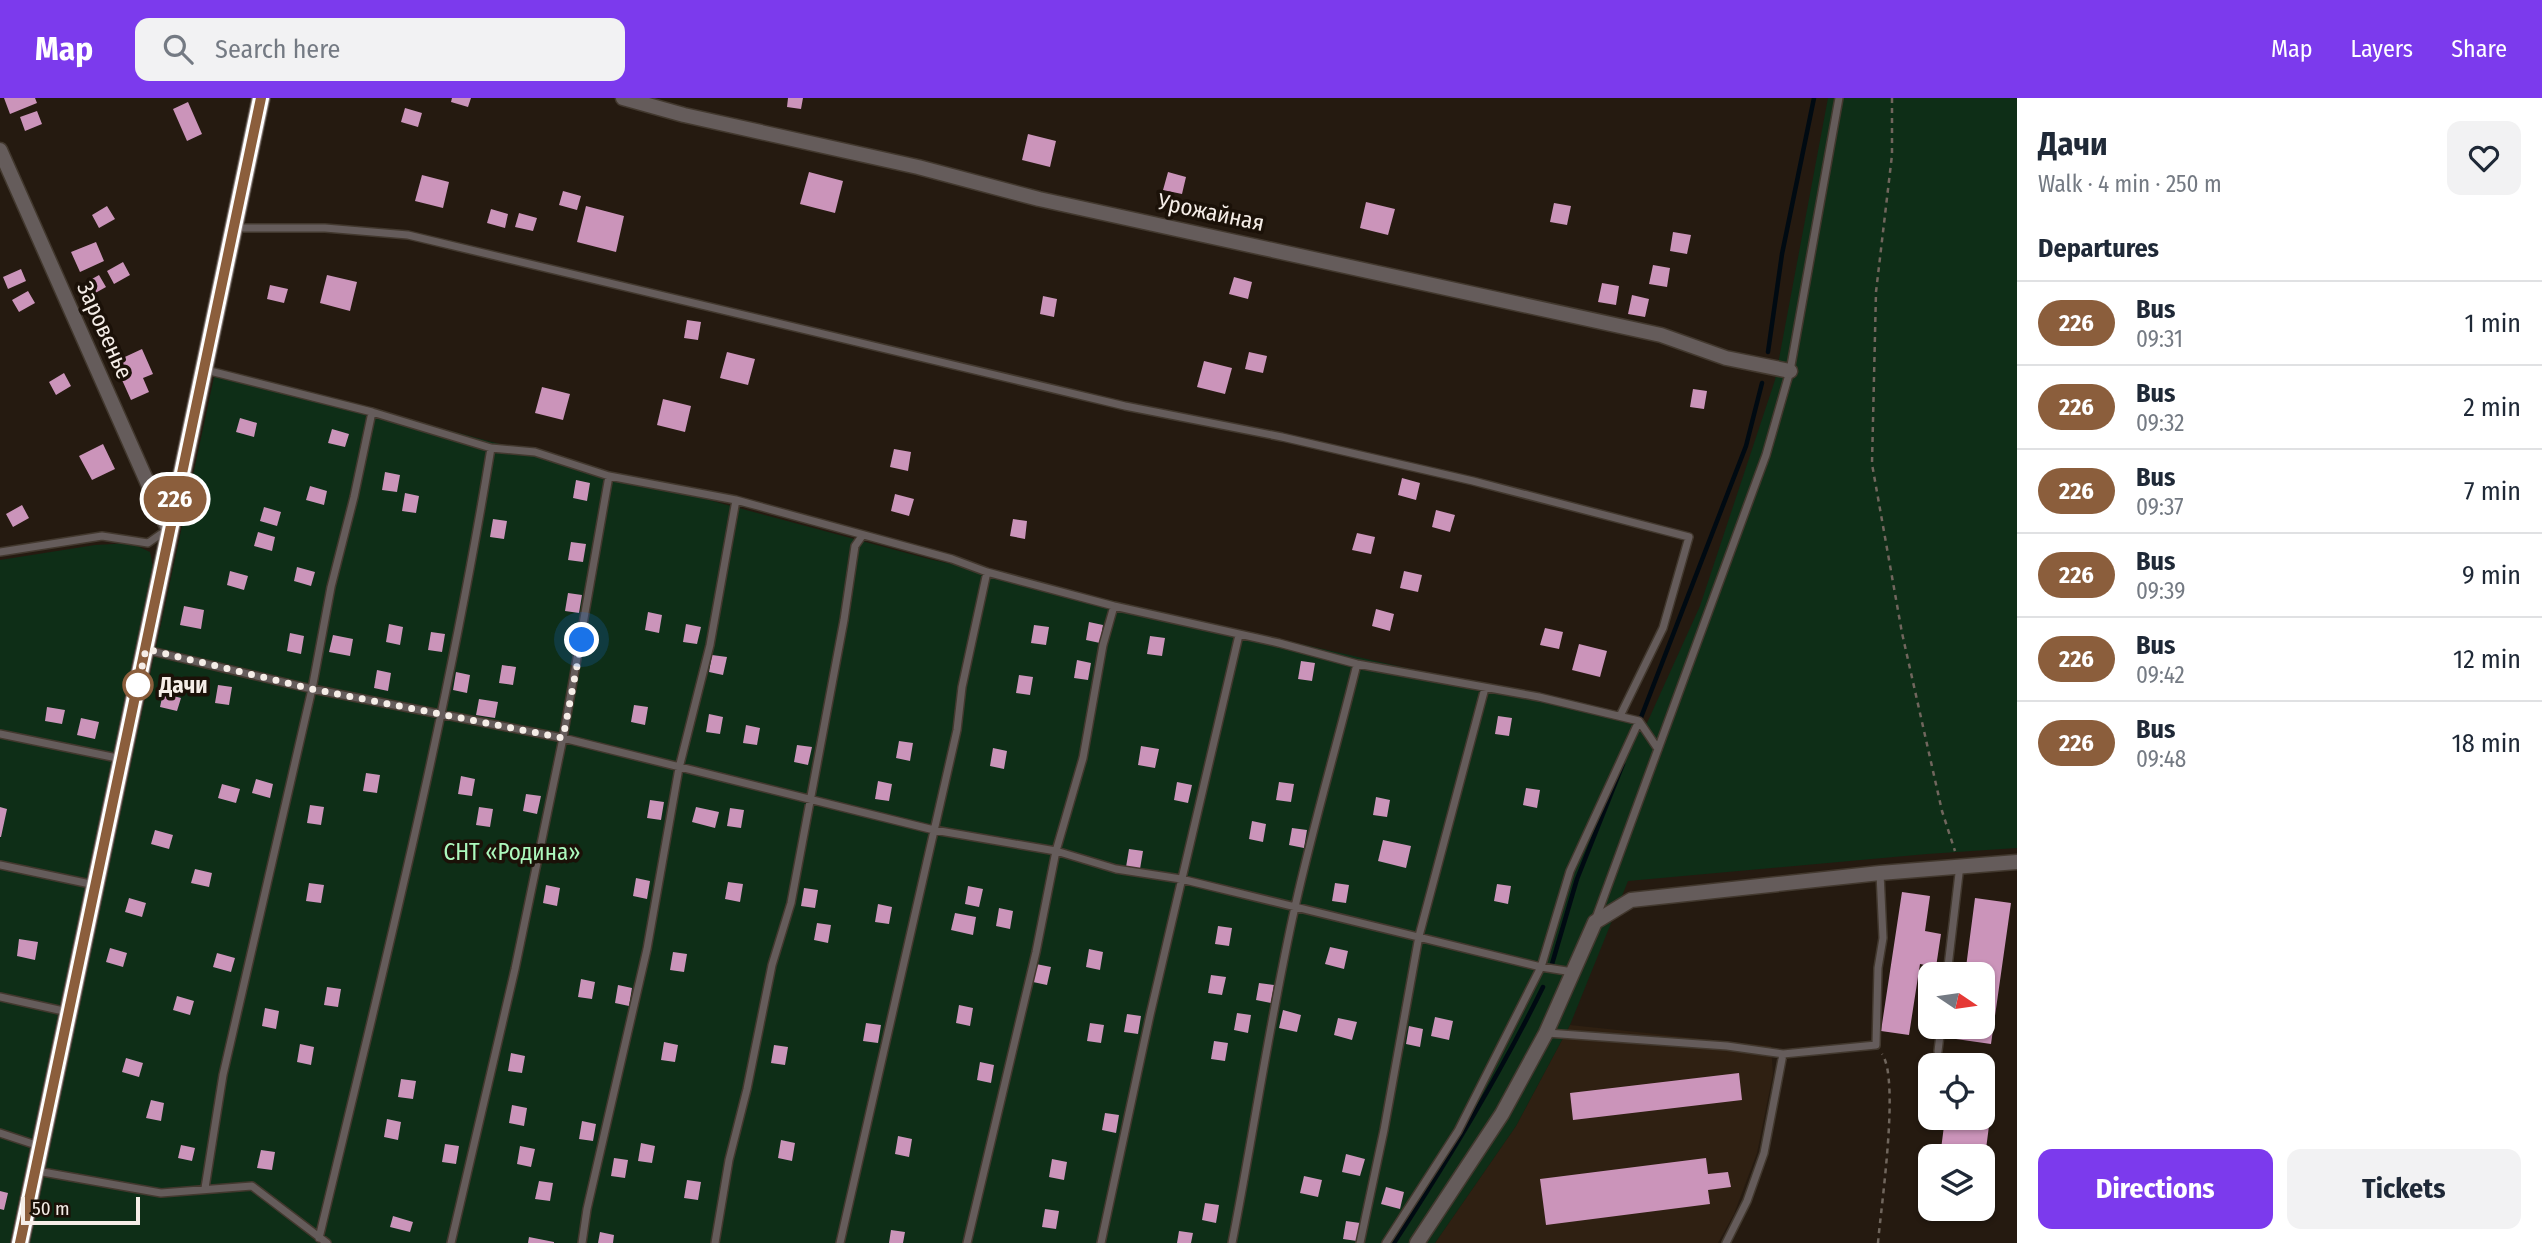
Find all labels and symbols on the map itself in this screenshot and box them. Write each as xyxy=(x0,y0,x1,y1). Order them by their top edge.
street label: Урожайная xyxy=(1154,187,1267,237)
street label: Заровенье xyxy=(71,277,139,383)
line badge: 226 xyxy=(135,476,215,522)
your location xyxy=(564,622,599,657)
marker: Дачи xyxy=(123,670,153,700)
place label: Дачи xyxy=(158,671,208,699)
park label: СНТ «Родина» xyxy=(443,838,581,866)
north arrow xyxy=(1918,962,1995,1040)
scale bar xyxy=(21,1194,140,1226)

